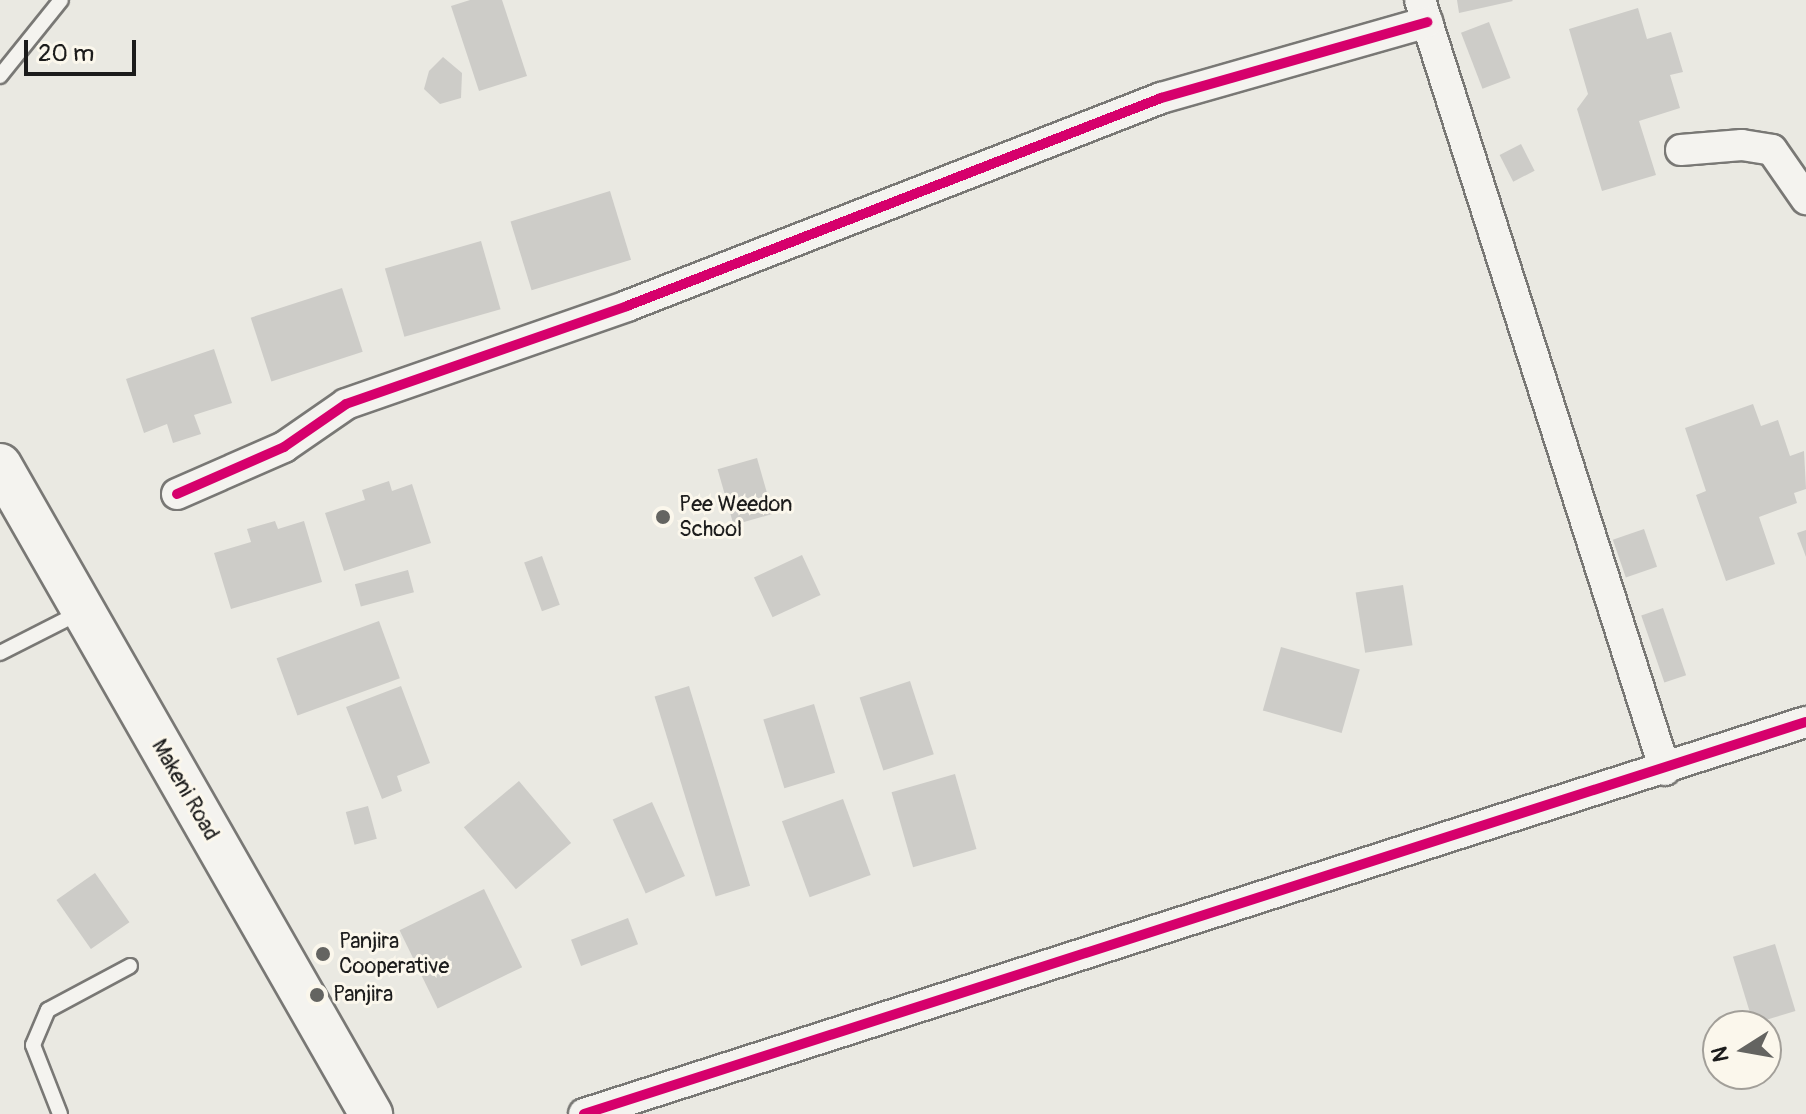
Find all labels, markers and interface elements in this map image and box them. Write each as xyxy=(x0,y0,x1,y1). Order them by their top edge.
scale bar xyxy=(28,24,140,74)
text: 20 m xyxy=(38,39,94,68)
place label: Pee Weedon School xyxy=(679,491,792,542)
marker: Pee Weedon School xyxy=(654,508,672,526)
street label: Makeni Road xyxy=(145,735,225,845)
place label: Panjira Cooperative xyxy=(339,928,449,980)
marker: Panjira Cooperative xyxy=(314,945,332,963)
place label: Panjira xyxy=(333,982,393,1008)
marker: Panjira xyxy=(308,986,326,1004)
north arrow xyxy=(1702,1010,1782,1090)
text: N xyxy=(1705,1044,1736,1064)

